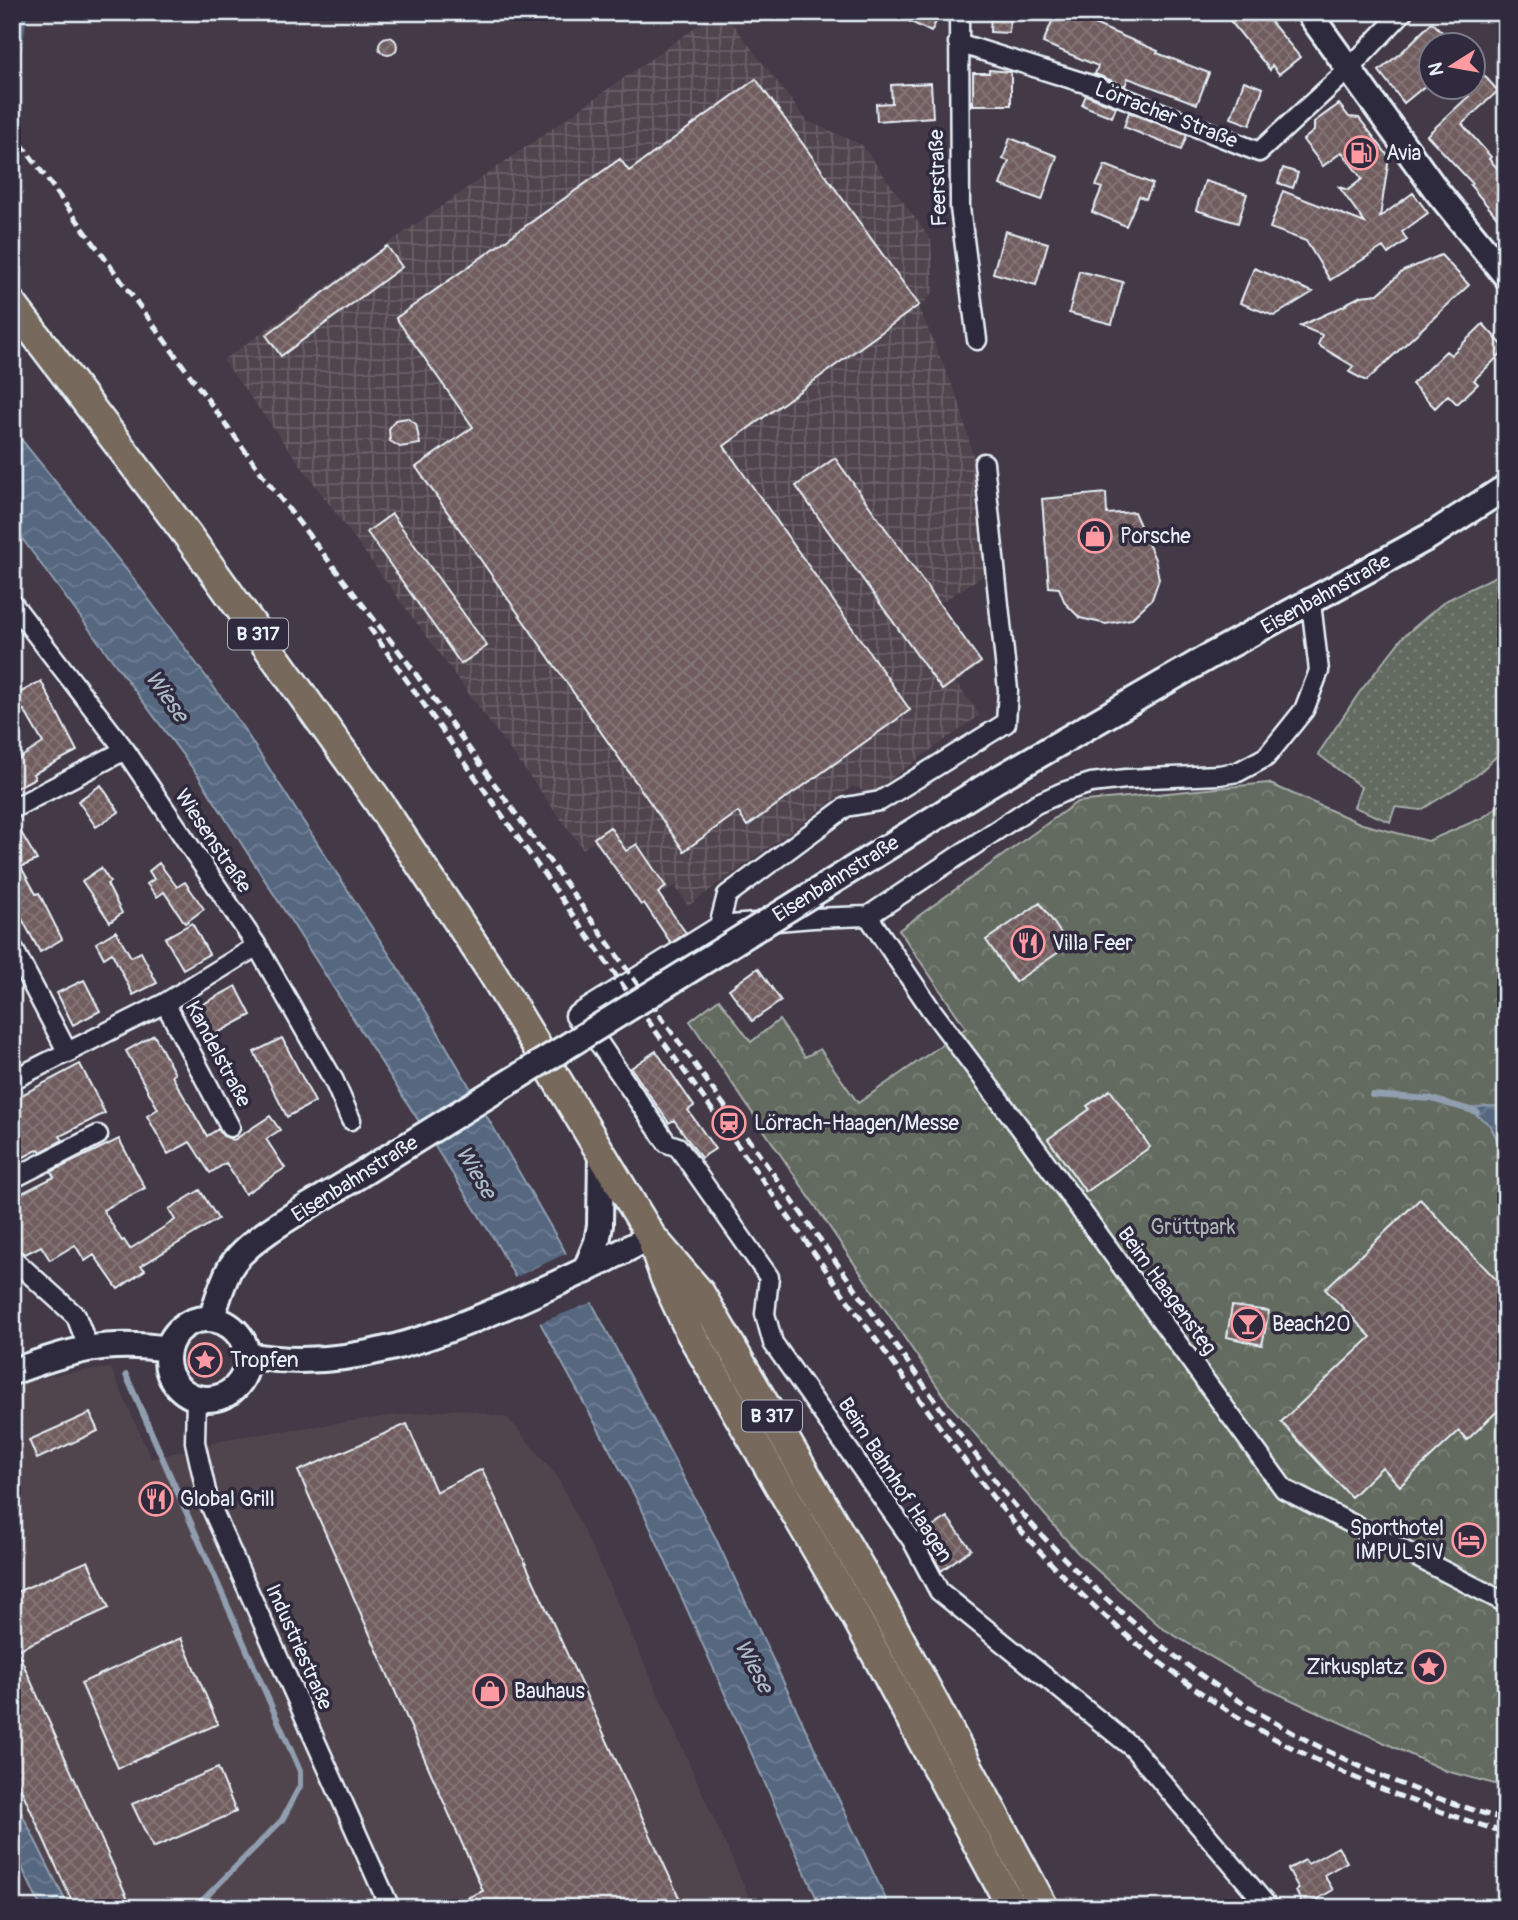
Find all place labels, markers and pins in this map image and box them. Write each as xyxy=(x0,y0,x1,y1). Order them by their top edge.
fuel station icon: Avia xyxy=(1342,134,1380,172)
place label: Avia xyxy=(1386,140,1421,167)
shop icon: Porsche xyxy=(1076,517,1114,555)
place label: Porsche xyxy=(1120,523,1191,550)
restaurant icon: Villa Feer xyxy=(1009,924,1047,962)
place label: Villa Feer xyxy=(1052,930,1133,957)
station icon: Lörrach-Haagen/Messe xyxy=(710,1104,748,1142)
place label: Lörrach-Haagen/Messe xyxy=(754,1110,960,1137)
bar icon: Beach20 xyxy=(1229,1305,1267,1343)
place label: Beach20 xyxy=(1272,1311,1351,1338)
place icon: Tropfen xyxy=(186,1341,224,1379)
place label: Tropfen xyxy=(230,1347,299,1374)
restaurant icon: Global Grill xyxy=(137,1480,175,1518)
place label: Global Grill xyxy=(180,1486,275,1513)
place label: Sporthotel IMPULSIV xyxy=(1350,1515,1444,1566)
hotel icon: Sporthotel IMPULSIV xyxy=(1450,1521,1488,1559)
place icon: Zirkusplatz xyxy=(1410,1648,1448,1686)
place label: Zirkusplatz xyxy=(1306,1654,1404,1681)
shop icon: Bauhaus xyxy=(471,1672,509,1710)
place label: Bauhaus xyxy=(514,1678,586,1705)

